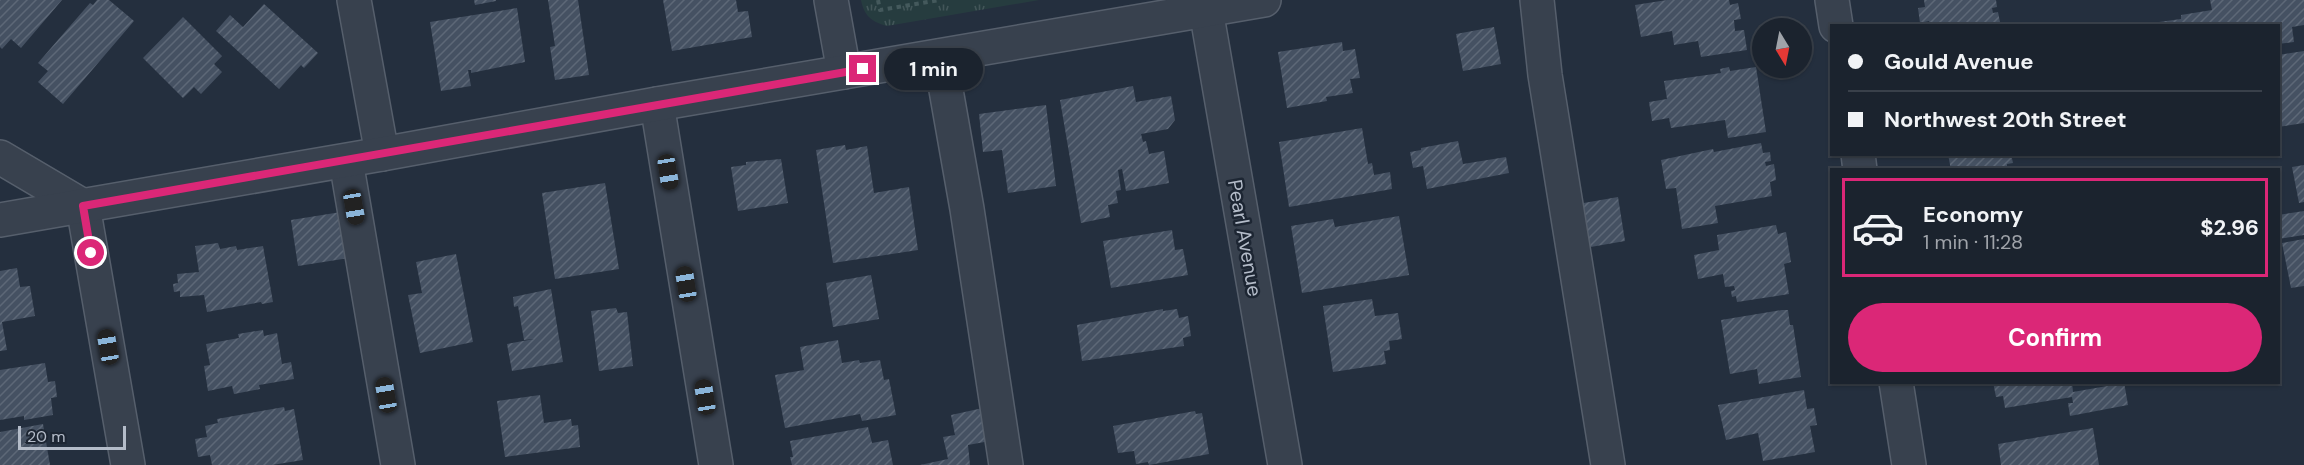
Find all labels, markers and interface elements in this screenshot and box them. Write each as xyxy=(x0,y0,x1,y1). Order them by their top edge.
north arrow xyxy=(1752,18,1812,78)
map controls xyxy=(1752,18,1812,78)
text: Gould Avenue xyxy=(1884,47,2033,76)
callout: 1 min xyxy=(884,48,983,90)
route end xyxy=(849,55,876,82)
text: 1 min xyxy=(909,56,958,82)
text: Northwest 20th Street xyxy=(1884,105,2126,134)
car xyxy=(656,153,680,191)
street label: Pearl Avenue xyxy=(1222,177,1268,299)
car xyxy=(342,188,366,226)
text: Economy xyxy=(1923,200,2023,229)
icon: car xyxy=(1851,201,1905,255)
text: $2.96 xyxy=(2200,213,2259,242)
text: 1 min · 11:28 xyxy=(1923,229,2023,255)
route start xyxy=(77,239,104,266)
car xyxy=(674,265,698,303)
button: Confirm xyxy=(1848,303,2262,372)
car xyxy=(96,328,120,366)
car xyxy=(374,376,398,414)
car xyxy=(693,378,717,416)
scale bar xyxy=(18,423,126,450)
text: 20 m xyxy=(27,426,66,447)

